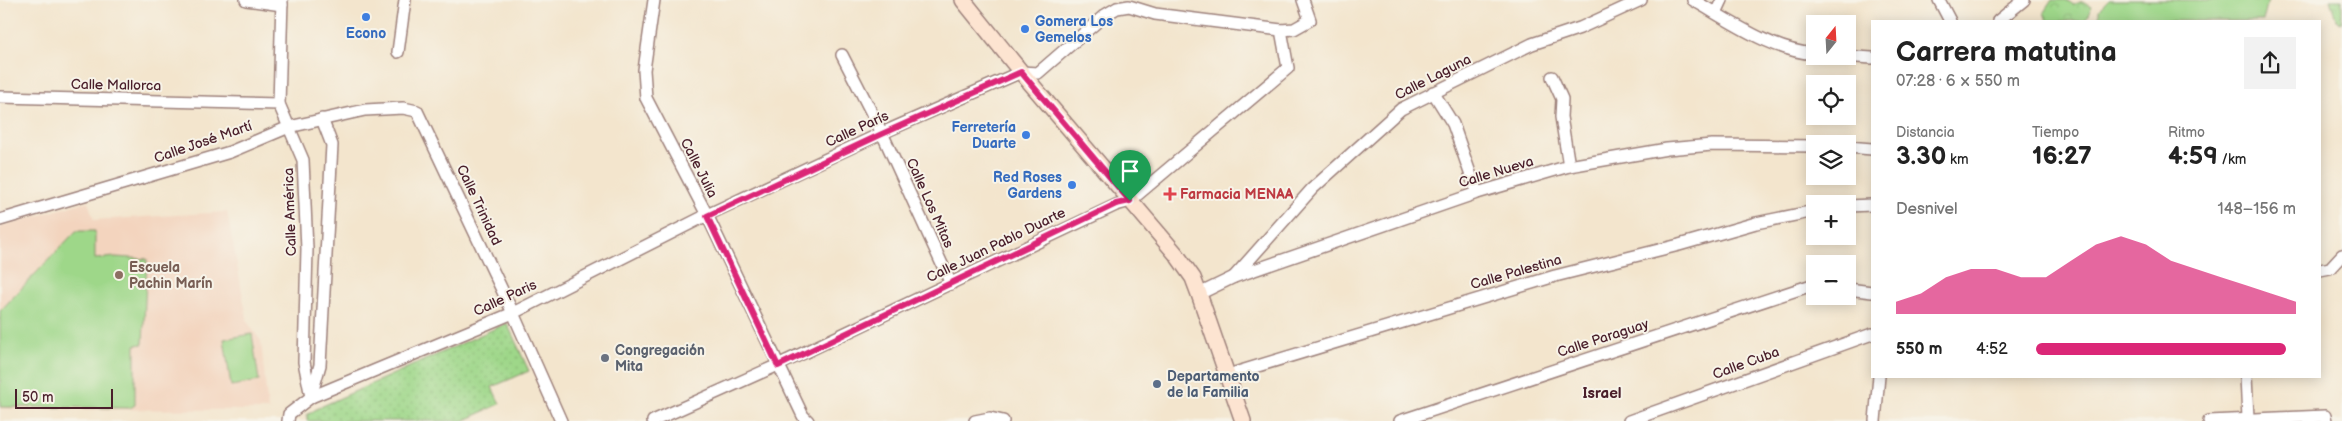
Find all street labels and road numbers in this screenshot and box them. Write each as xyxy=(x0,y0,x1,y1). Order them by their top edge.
street label: Calle Laguna xyxy=(1392,50,1474,103)
street label: Calle Mallorca xyxy=(71,76,161,94)
street label: Calle París xyxy=(823,107,891,151)
street label: Calle José Martí xyxy=(152,117,255,167)
street label: Calle Julia xyxy=(677,135,721,201)
street label: Calle Nueva xyxy=(1457,153,1535,191)
street label: Calle Los Mitas xyxy=(903,155,957,251)
street label: Calle Trinidad xyxy=(453,162,505,248)
street label: Calle América xyxy=(280,167,300,256)
street label: Calle Juan Pablo Duarte xyxy=(924,204,1068,286)
street label: Calle Palestina xyxy=(1469,251,1564,293)
street label: Calle Paris xyxy=(471,276,539,320)
street label: Calle Paraguay xyxy=(1555,315,1651,361)
street label: Calle Cuba xyxy=(1710,343,1782,383)

